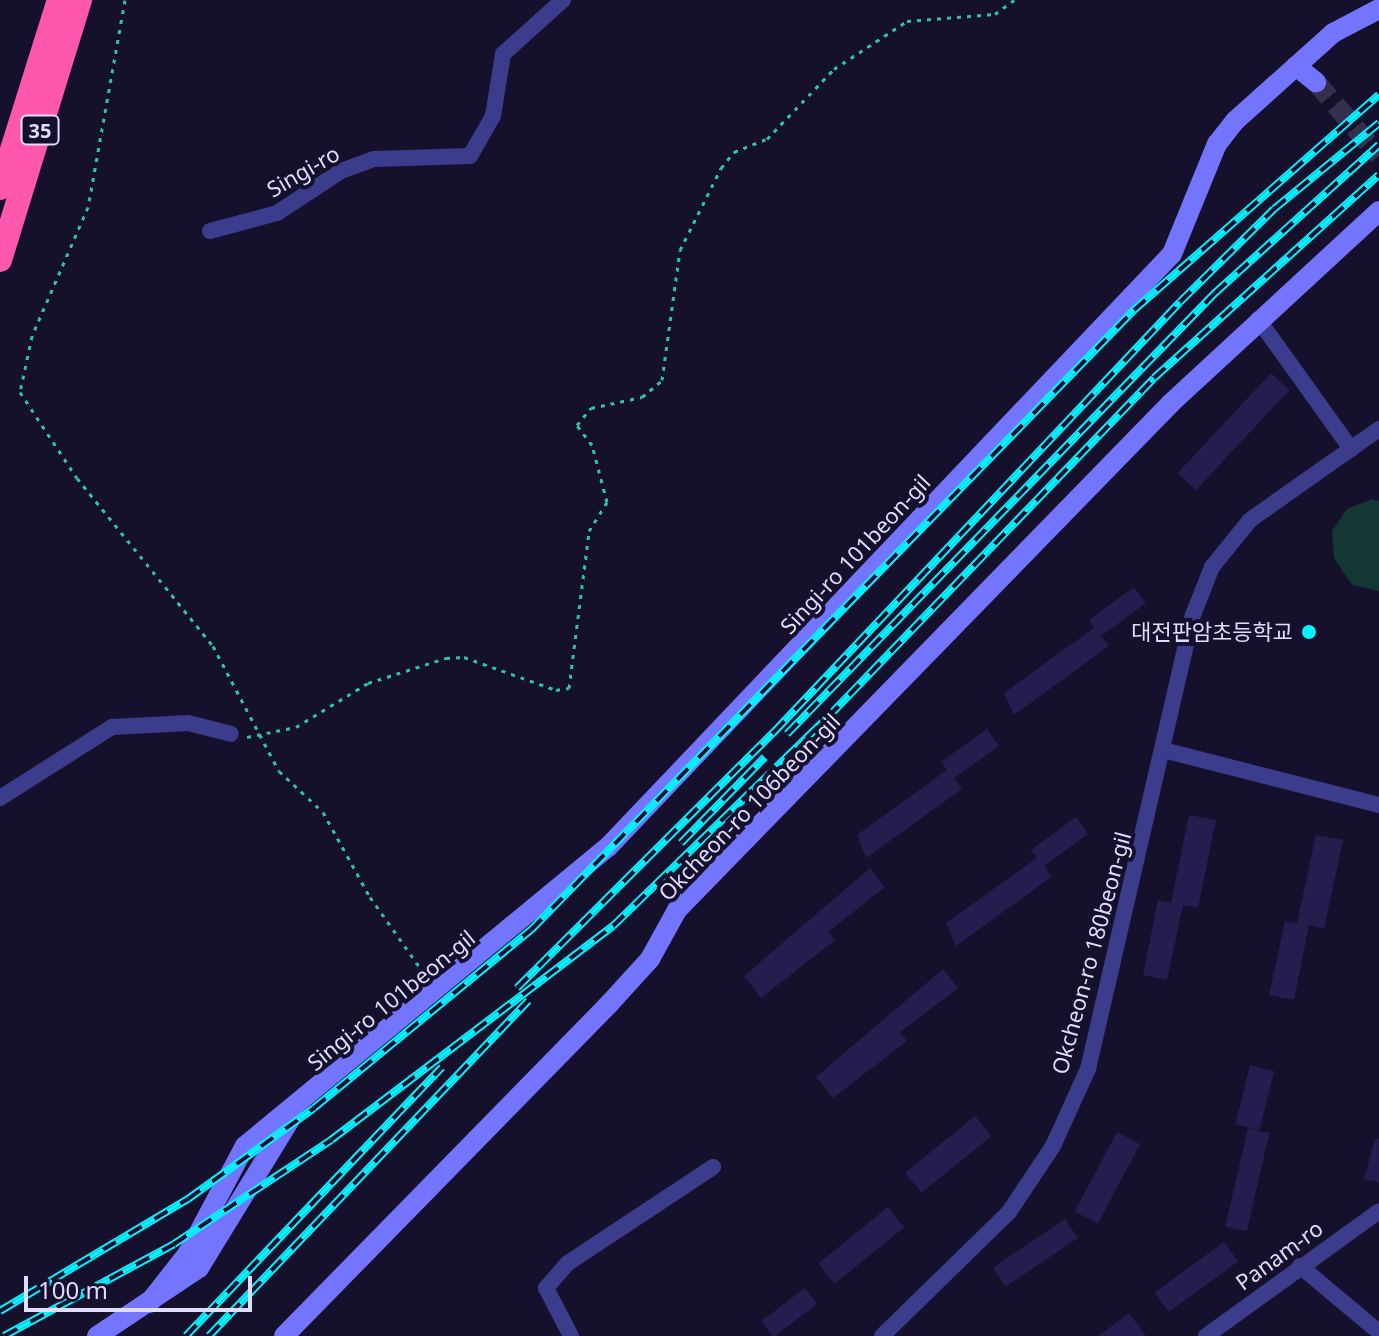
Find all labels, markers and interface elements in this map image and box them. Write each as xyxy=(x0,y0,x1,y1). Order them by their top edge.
road number: 35 xyxy=(20,114,60,146)
street label: Singi-ro xyxy=(262,140,344,202)
street label: Singi-ro 101beon-gil xyxy=(774,469,936,639)
place label: 대전판암초등학교 xyxy=(1131,619,1293,645)
marker: 대전판암초등학교 xyxy=(1300,623,1318,641)
street label: Okcheon-ro 106beon-gil xyxy=(653,708,845,906)
street label: Okcheon-ro 180beon-gil xyxy=(1046,829,1136,1077)
street label: Singi-ro 101beon-gil xyxy=(302,924,480,1076)
street label: Panam-ro xyxy=(1230,1215,1328,1295)
scale bar xyxy=(28,1260,256,1310)
text: 100 m xyxy=(38,1273,108,1306)

